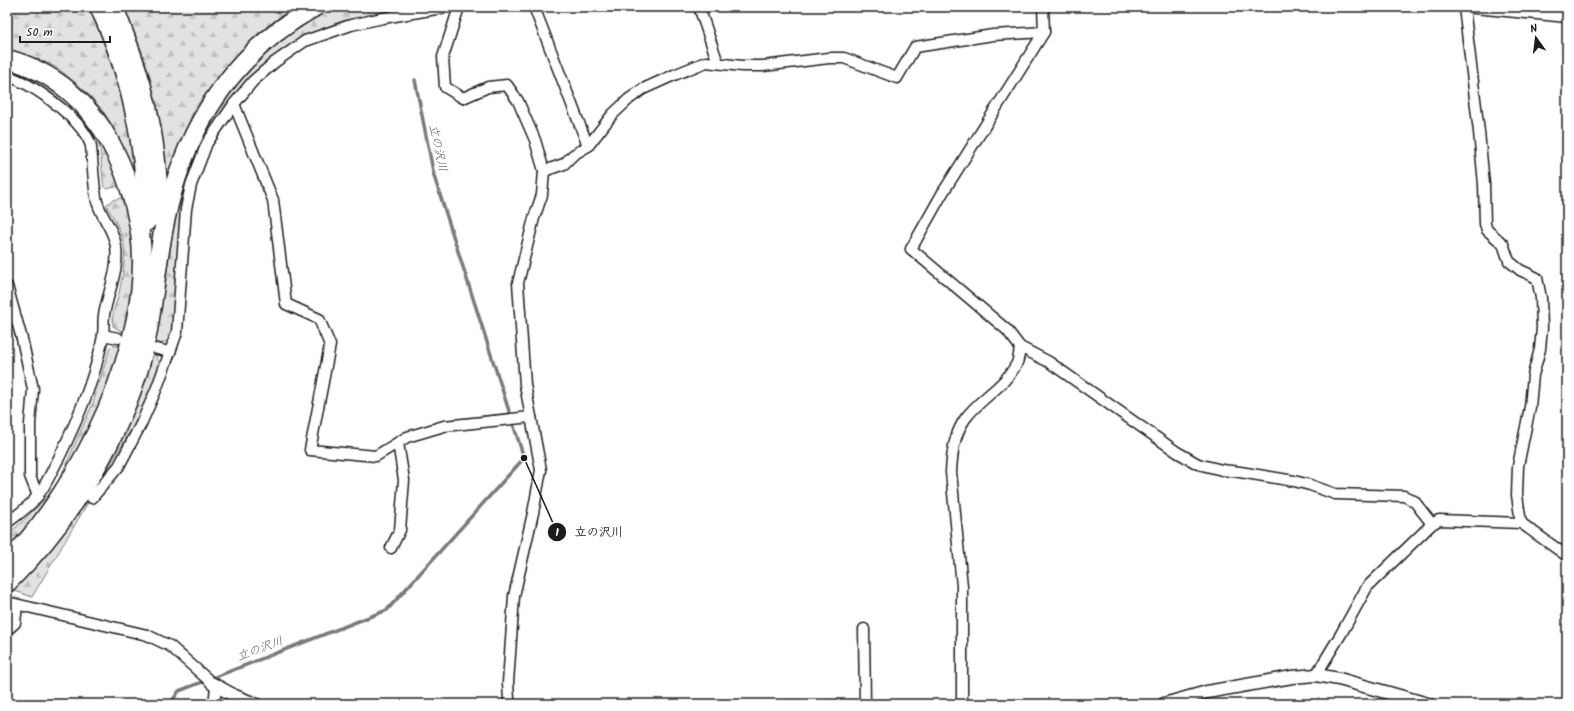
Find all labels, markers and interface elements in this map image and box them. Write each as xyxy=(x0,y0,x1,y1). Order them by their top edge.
scale bar xyxy=(20,18,110,44)
north arrow xyxy=(1516,18,1556,58)
text: N xyxy=(1528,20,1539,39)
text: 50 m xyxy=(26,23,53,42)
water label: 立の沢川 xyxy=(424,123,452,173)
callout: 立の沢川 xyxy=(547,520,631,544)
text: 1 xyxy=(555,523,559,542)
text: 立の沢川 xyxy=(575,523,623,542)
water label: 立の沢川 xyxy=(234,632,286,666)

